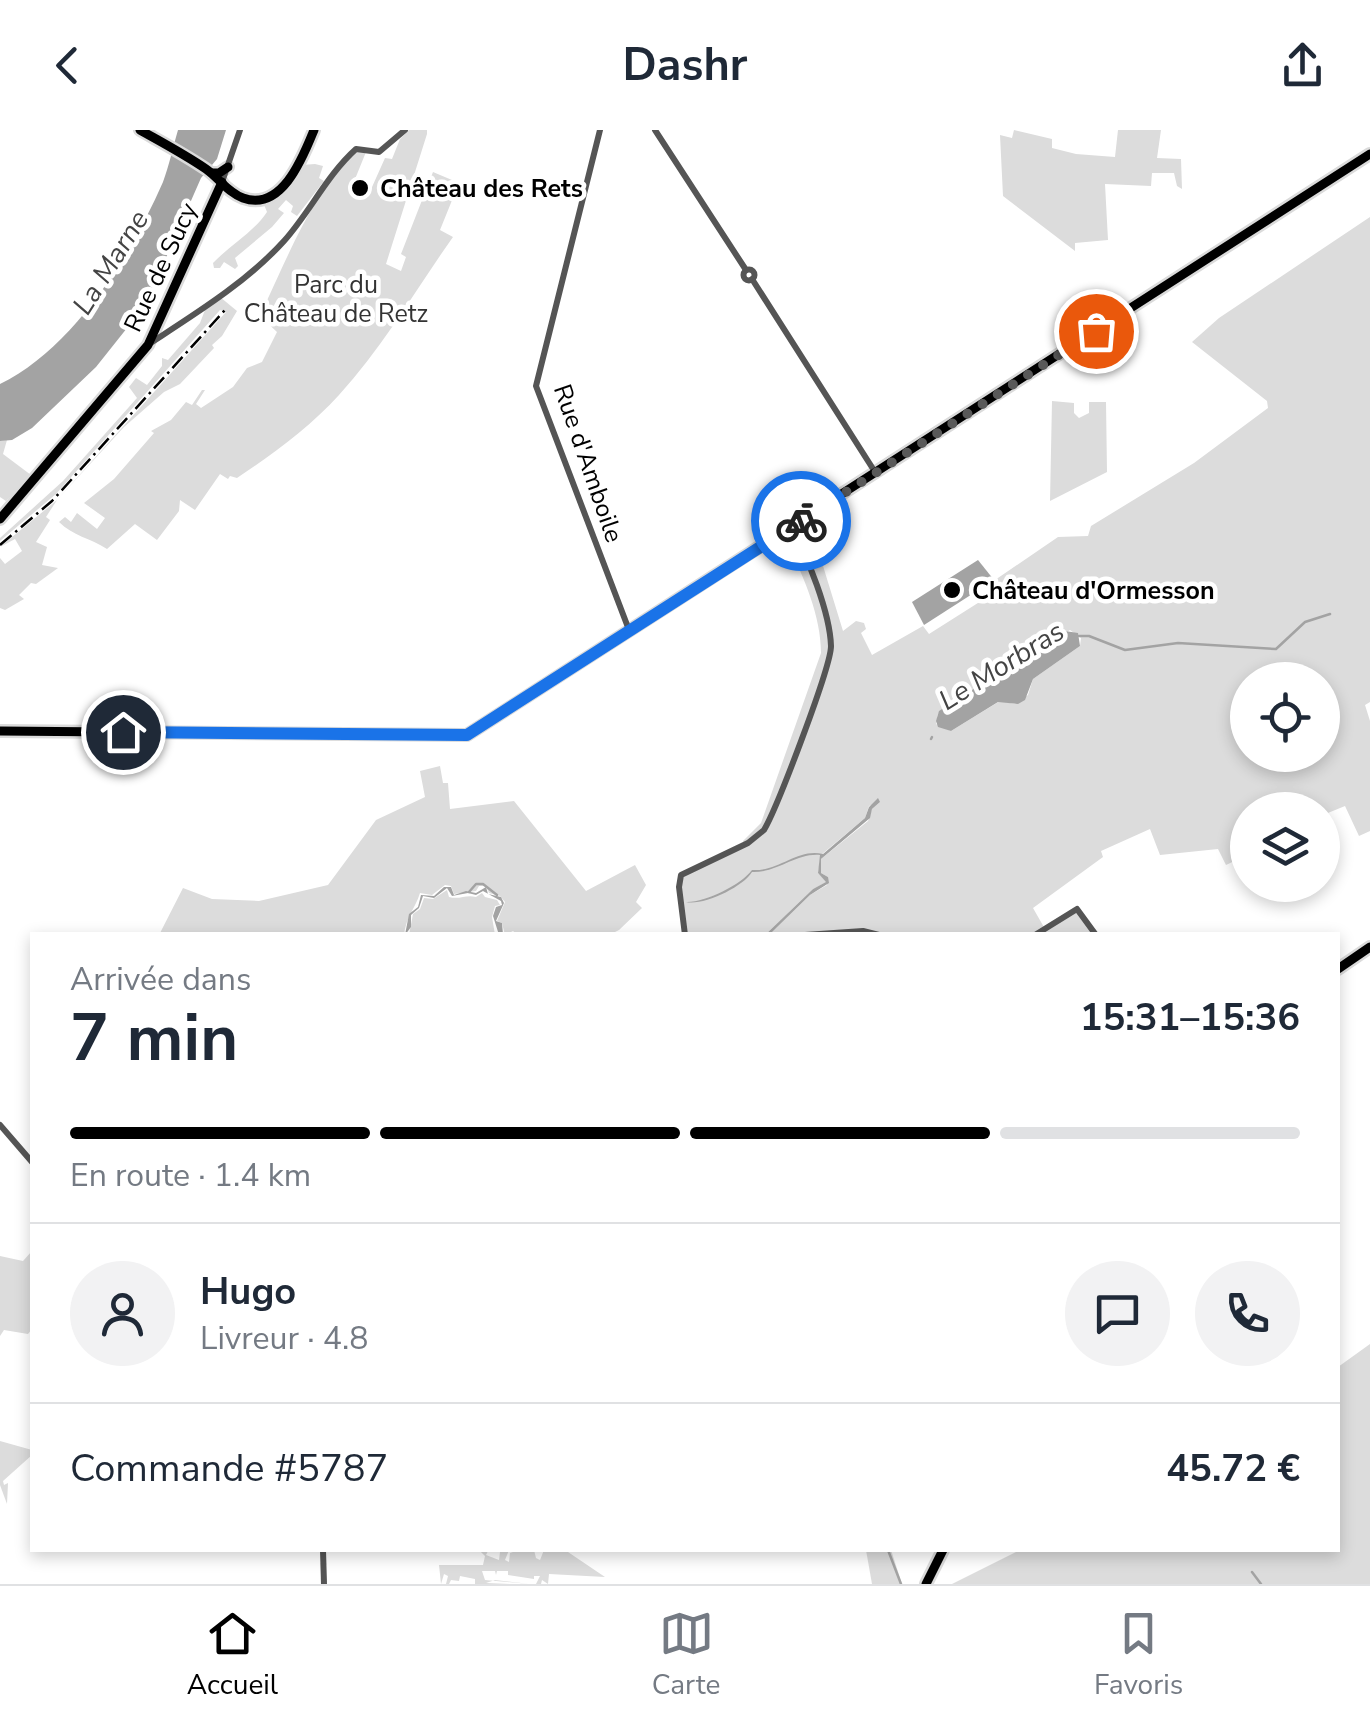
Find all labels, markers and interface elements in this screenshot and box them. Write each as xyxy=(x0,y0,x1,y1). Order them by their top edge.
text: Dashr xyxy=(623,35,747,96)
icon: back xyxy=(40,38,95,93)
icon: share xyxy=(1275,38,1330,93)
place label: Château des Rets xyxy=(380,172,583,206)
marker: Château des Rets xyxy=(349,177,371,199)
street label: Rue de Sucy xyxy=(116,197,206,337)
water label: La Marne xyxy=(64,203,158,322)
park label: Parc du Château de Retz xyxy=(244,268,428,331)
pin xyxy=(1054,289,1139,374)
icon: bag xyxy=(1069,304,1124,359)
street label: Rue d'Amboile xyxy=(545,380,631,547)
courier xyxy=(751,471,851,571)
icon: bike xyxy=(774,494,829,549)
place label: Château d'Ormesson xyxy=(972,574,1215,608)
marker: Château d'Ormesson xyxy=(941,579,963,601)
water label: Le Morbras xyxy=(932,612,1071,719)
map controls xyxy=(1230,662,1340,902)
button: locate xyxy=(1230,662,1340,772)
pin xyxy=(81,690,166,775)
icon: home xyxy=(96,705,151,760)
button: layers xyxy=(1230,792,1340,902)
text: Arrivée dans xyxy=(70,958,251,1001)
text: 15:31–15:36 xyxy=(1080,992,1300,1043)
text: 7 min xyxy=(70,994,238,1083)
text: En route · 1.4 km xyxy=(70,1154,311,1197)
button: person xyxy=(70,1261,175,1366)
button: chat xyxy=(1065,1261,1170,1366)
button: phone xyxy=(1195,1261,1300,1366)
text: Hugo xyxy=(200,1266,296,1317)
text: Livreur · 4.8 xyxy=(200,1317,368,1360)
text: Commande #5787 xyxy=(70,1443,388,1494)
text: 45.72 € xyxy=(1166,1443,1300,1494)
tab: Accueil xyxy=(187,1606,278,1704)
tab: Carte xyxy=(652,1606,720,1704)
tab: Favoris xyxy=(1094,1606,1183,1704)

